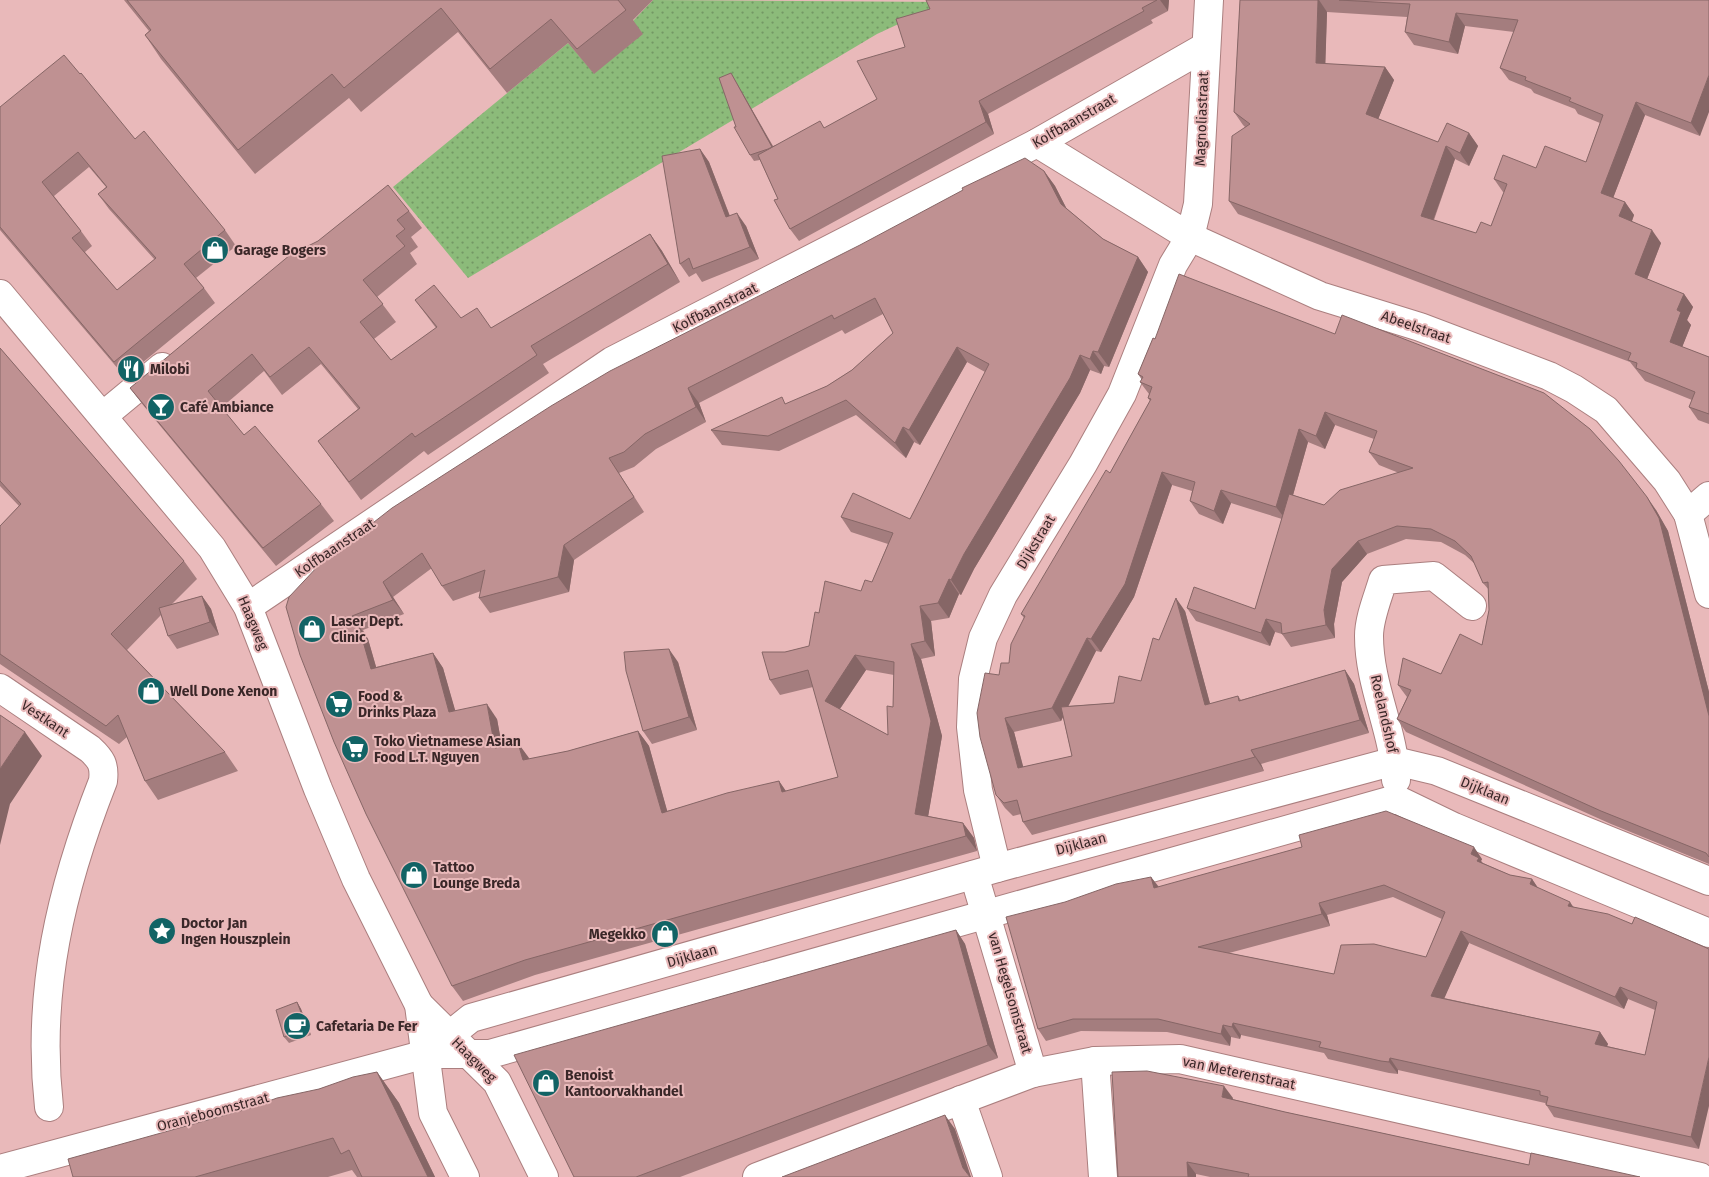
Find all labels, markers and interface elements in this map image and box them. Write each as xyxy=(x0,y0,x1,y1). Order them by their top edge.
street label: Magnoliastraat xyxy=(1192,71,1212,166)
street label: Kolfbaanstraat xyxy=(1029,90,1119,152)
shop icon: Garage Bogers xyxy=(200,235,230,265)
place label: Garage Bogers xyxy=(234,242,326,259)
street label: Kolfbaanstraat xyxy=(670,279,761,337)
street label: Abeelstraat xyxy=(1379,307,1454,347)
restaurant icon: Milobi xyxy=(116,354,146,384)
place label: Milobi xyxy=(150,361,190,378)
bar icon: Café Ambiance xyxy=(146,392,176,422)
place label: Café Ambiance xyxy=(180,399,274,416)
street label: Dijkstraat xyxy=(1013,511,1059,572)
street label: Kolfbaanstraat xyxy=(292,514,379,581)
street label: Haagweg xyxy=(234,594,272,653)
place label: Laser Dept. Clinic xyxy=(331,613,403,646)
shop icon: Laser Dept. Clinic xyxy=(297,614,327,644)
street label: Roelandshof xyxy=(1367,673,1402,756)
shop icon: Well Done Xenon xyxy=(136,676,166,706)
place label: Well Done Xenon xyxy=(170,683,277,700)
place label: Food & Drinks Plaza xyxy=(358,688,437,721)
supermarket icon: Food & Drinks Plaza xyxy=(324,689,354,719)
street label: Vestkant xyxy=(18,697,73,742)
place label: Toko Vietnamese Asian Food L.T. Nguyen xyxy=(374,733,521,766)
supermarket icon: Toko Vietnamese Asian Food L.T. Nguyen xyxy=(340,734,370,764)
street label: Dijklaan xyxy=(1458,773,1512,809)
street label: Dijklaan xyxy=(1054,829,1108,859)
place label: Tattoo Lounge Breda xyxy=(433,859,521,892)
shop icon: Tattoo Lounge Breda xyxy=(399,860,429,890)
place label: Doctor Jan Ingen Houszplein xyxy=(181,915,291,948)
place icon: Doctor Jan Ingen Houszplein xyxy=(147,916,177,946)
shop icon: Megekko xyxy=(650,919,680,949)
place label: Megekko xyxy=(589,926,646,943)
street label: van Hegelsomstraat xyxy=(985,930,1036,1057)
street label: Dijklaan xyxy=(665,941,719,971)
cafe icon: Cafetaria De Fer xyxy=(282,1011,312,1041)
place label: Cafetaria De Fer xyxy=(316,1018,418,1035)
street label: Haagweg xyxy=(448,1034,501,1087)
street label: van Meterenstraat xyxy=(1181,1053,1298,1093)
place label: Benoist Kantoorvakhandel xyxy=(565,1067,684,1100)
shop icon: Benoist Kantoorvakhandel xyxy=(531,1068,561,1098)
street label: Oranjeboomstraat xyxy=(155,1089,272,1135)

